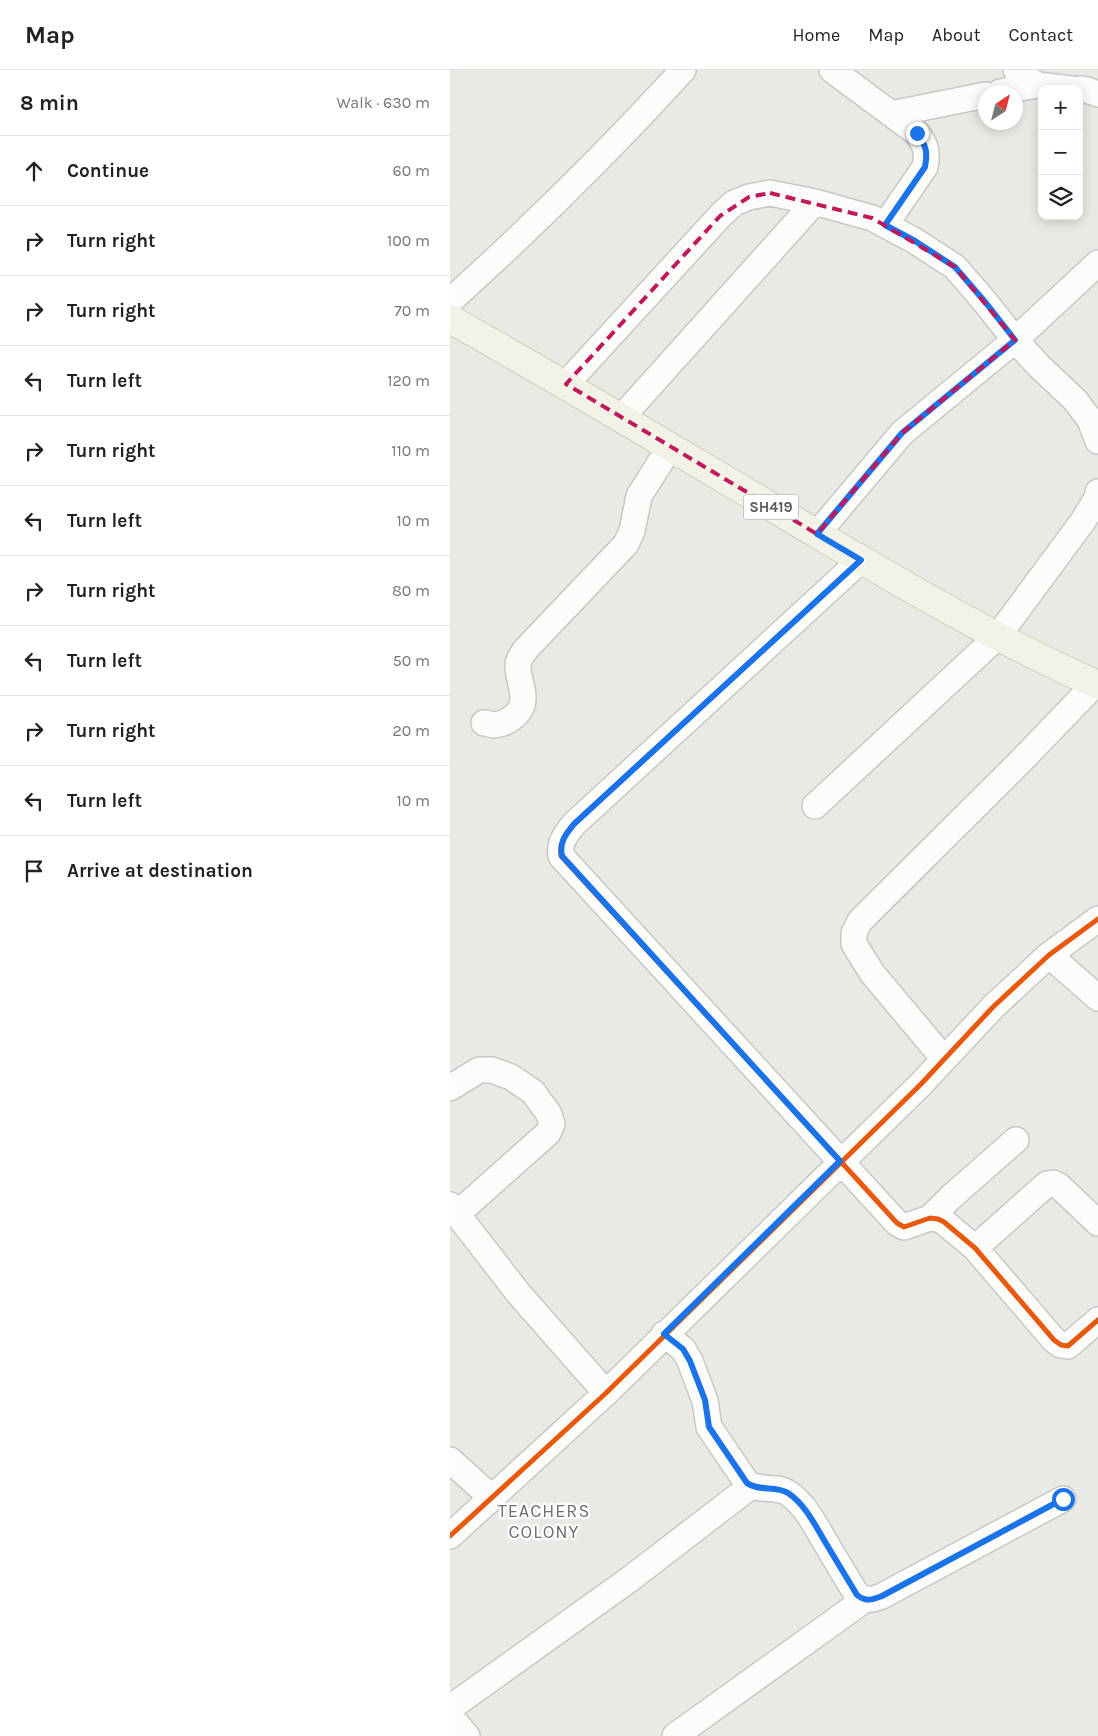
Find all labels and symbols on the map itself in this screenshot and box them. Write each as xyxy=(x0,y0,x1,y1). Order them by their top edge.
north arrow xyxy=(978,85,1023,130)
route end xyxy=(906,122,929,145)
road number: SH419 xyxy=(744,494,798,520)
route start xyxy=(1052,1488,1075,1511)
district label: TEACHERS COLONY xyxy=(498,1500,590,1543)

